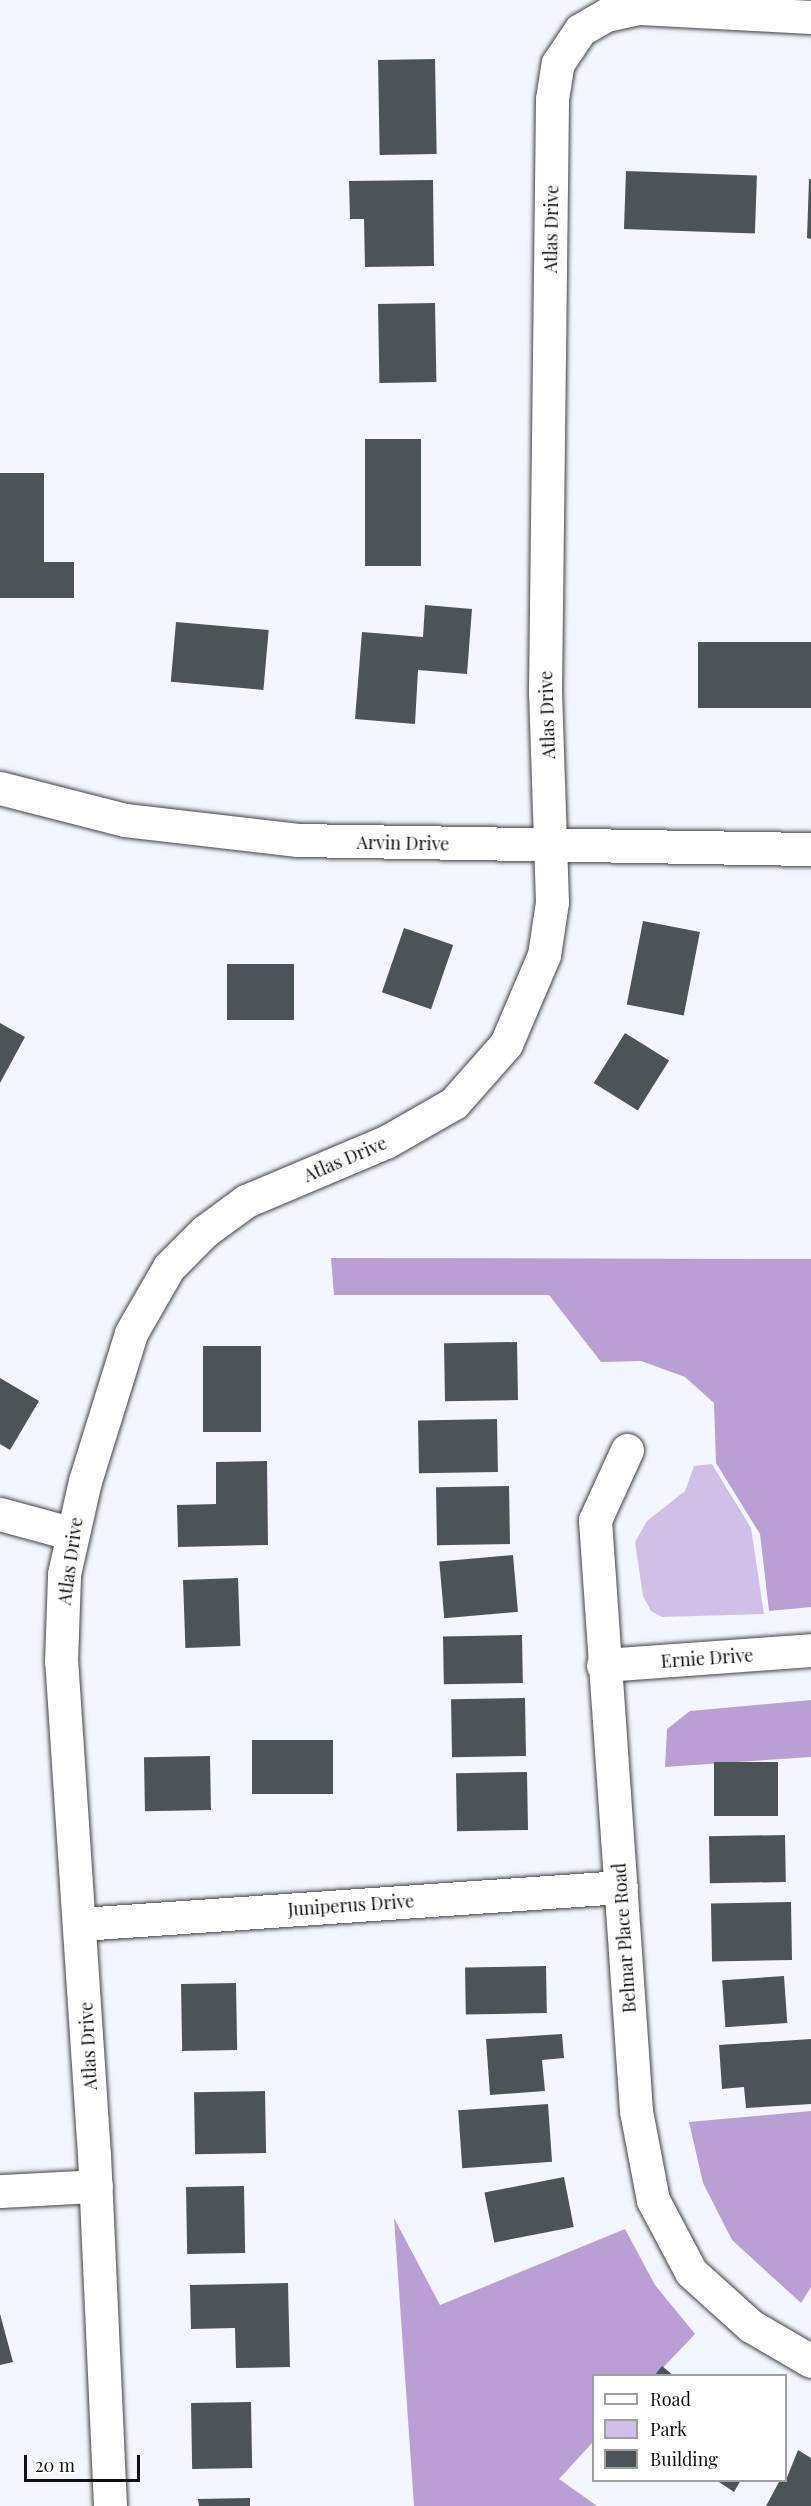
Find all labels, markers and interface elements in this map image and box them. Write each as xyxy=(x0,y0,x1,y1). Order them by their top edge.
street label: Atlas Drive xyxy=(539,185,563,273)
street label: Atlas Drive xyxy=(535,670,559,760)
street label: Arvin Drive xyxy=(356,831,450,855)
street label: Atlas Drive xyxy=(300,1132,390,1186)
street label: Atlas Drive xyxy=(53,1516,87,1606)
street label: Ernie Drive xyxy=(660,1644,754,1672)
street label: Belmar Place Road xyxy=(608,1862,640,2014)
street label: Juniperus Drive xyxy=(287,1890,415,1920)
street label: Atlas Drive xyxy=(75,2001,101,2091)
legend xyxy=(592,2374,787,2482)
text: Road xyxy=(650,2387,691,2411)
text: Park xyxy=(650,2417,687,2441)
scale bar xyxy=(27,2443,142,2481)
text: Building xyxy=(650,2447,718,2471)
text: 20 m xyxy=(35,2453,75,2477)

